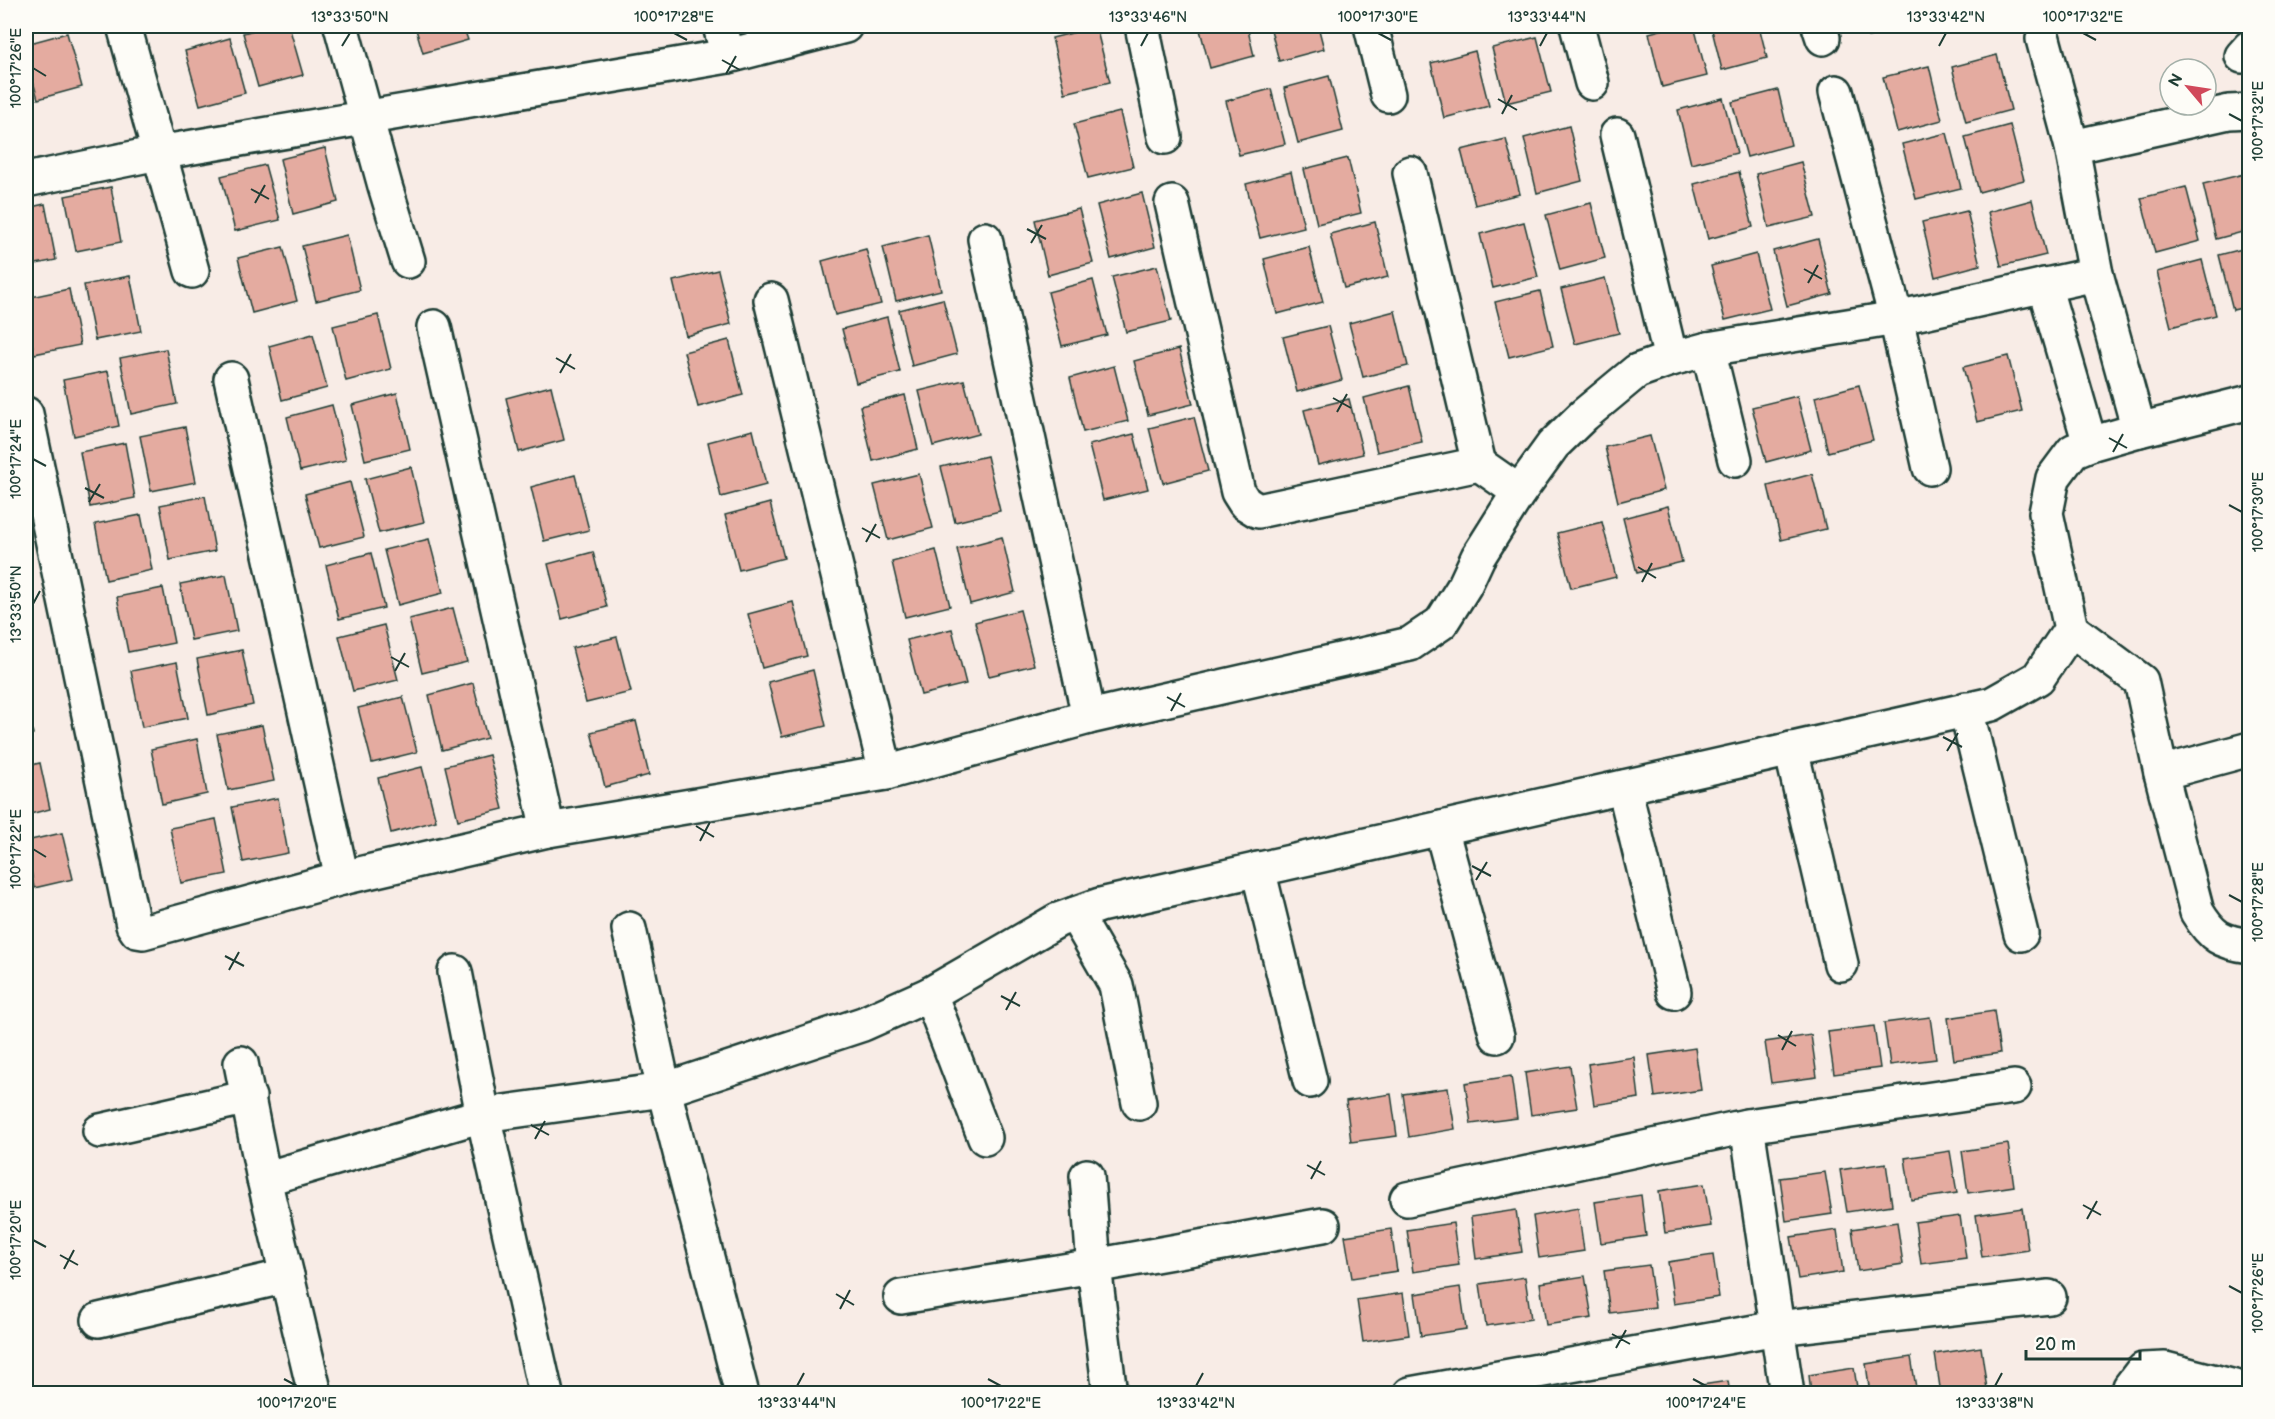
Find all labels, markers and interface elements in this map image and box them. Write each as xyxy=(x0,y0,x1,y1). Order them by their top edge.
text: 13°33'50"N xyxy=(311,8,389,27)
text: 100°17'28"E xyxy=(634,8,714,27)
text: 13°33'46"N xyxy=(1109,8,1187,27)
text: 100°17'30"E xyxy=(1338,8,1418,27)
text: 13°33'44"N xyxy=(1508,8,1586,27)
text: 13°33'42"N xyxy=(1907,8,1985,27)
text: 100°17'32"E xyxy=(2043,8,2123,27)
text: 100°17'26"E xyxy=(7,28,26,108)
north arrow xyxy=(2158,57,2218,117)
text: N xyxy=(2165,71,2187,90)
text: 100°17'32"E xyxy=(2249,81,2268,161)
text: 100°17'24"E xyxy=(7,419,26,499)
text: 100°17'30"E xyxy=(2249,472,2268,552)
text: 13°33'50"N xyxy=(7,565,26,643)
text: 100°17'22"E xyxy=(7,809,26,889)
text: 100°17'28"E xyxy=(2249,862,2268,942)
text: 100°17'20"E xyxy=(7,1200,26,1280)
text: 100°17'26"E xyxy=(2249,1253,2268,1333)
scale bar xyxy=(2026,1323,2140,1361)
text: 20 m xyxy=(2035,1334,2076,1355)
text: 100°17'20"E xyxy=(257,1394,337,1413)
text: 13°33'44"N xyxy=(758,1394,836,1413)
text: 100°17'22"E xyxy=(961,1394,1041,1413)
text: 13°33'42"N xyxy=(1157,1394,1235,1413)
text: 100°17'24"E xyxy=(1666,1394,1746,1413)
text: 13°33'38"N xyxy=(1956,1394,2034,1413)

